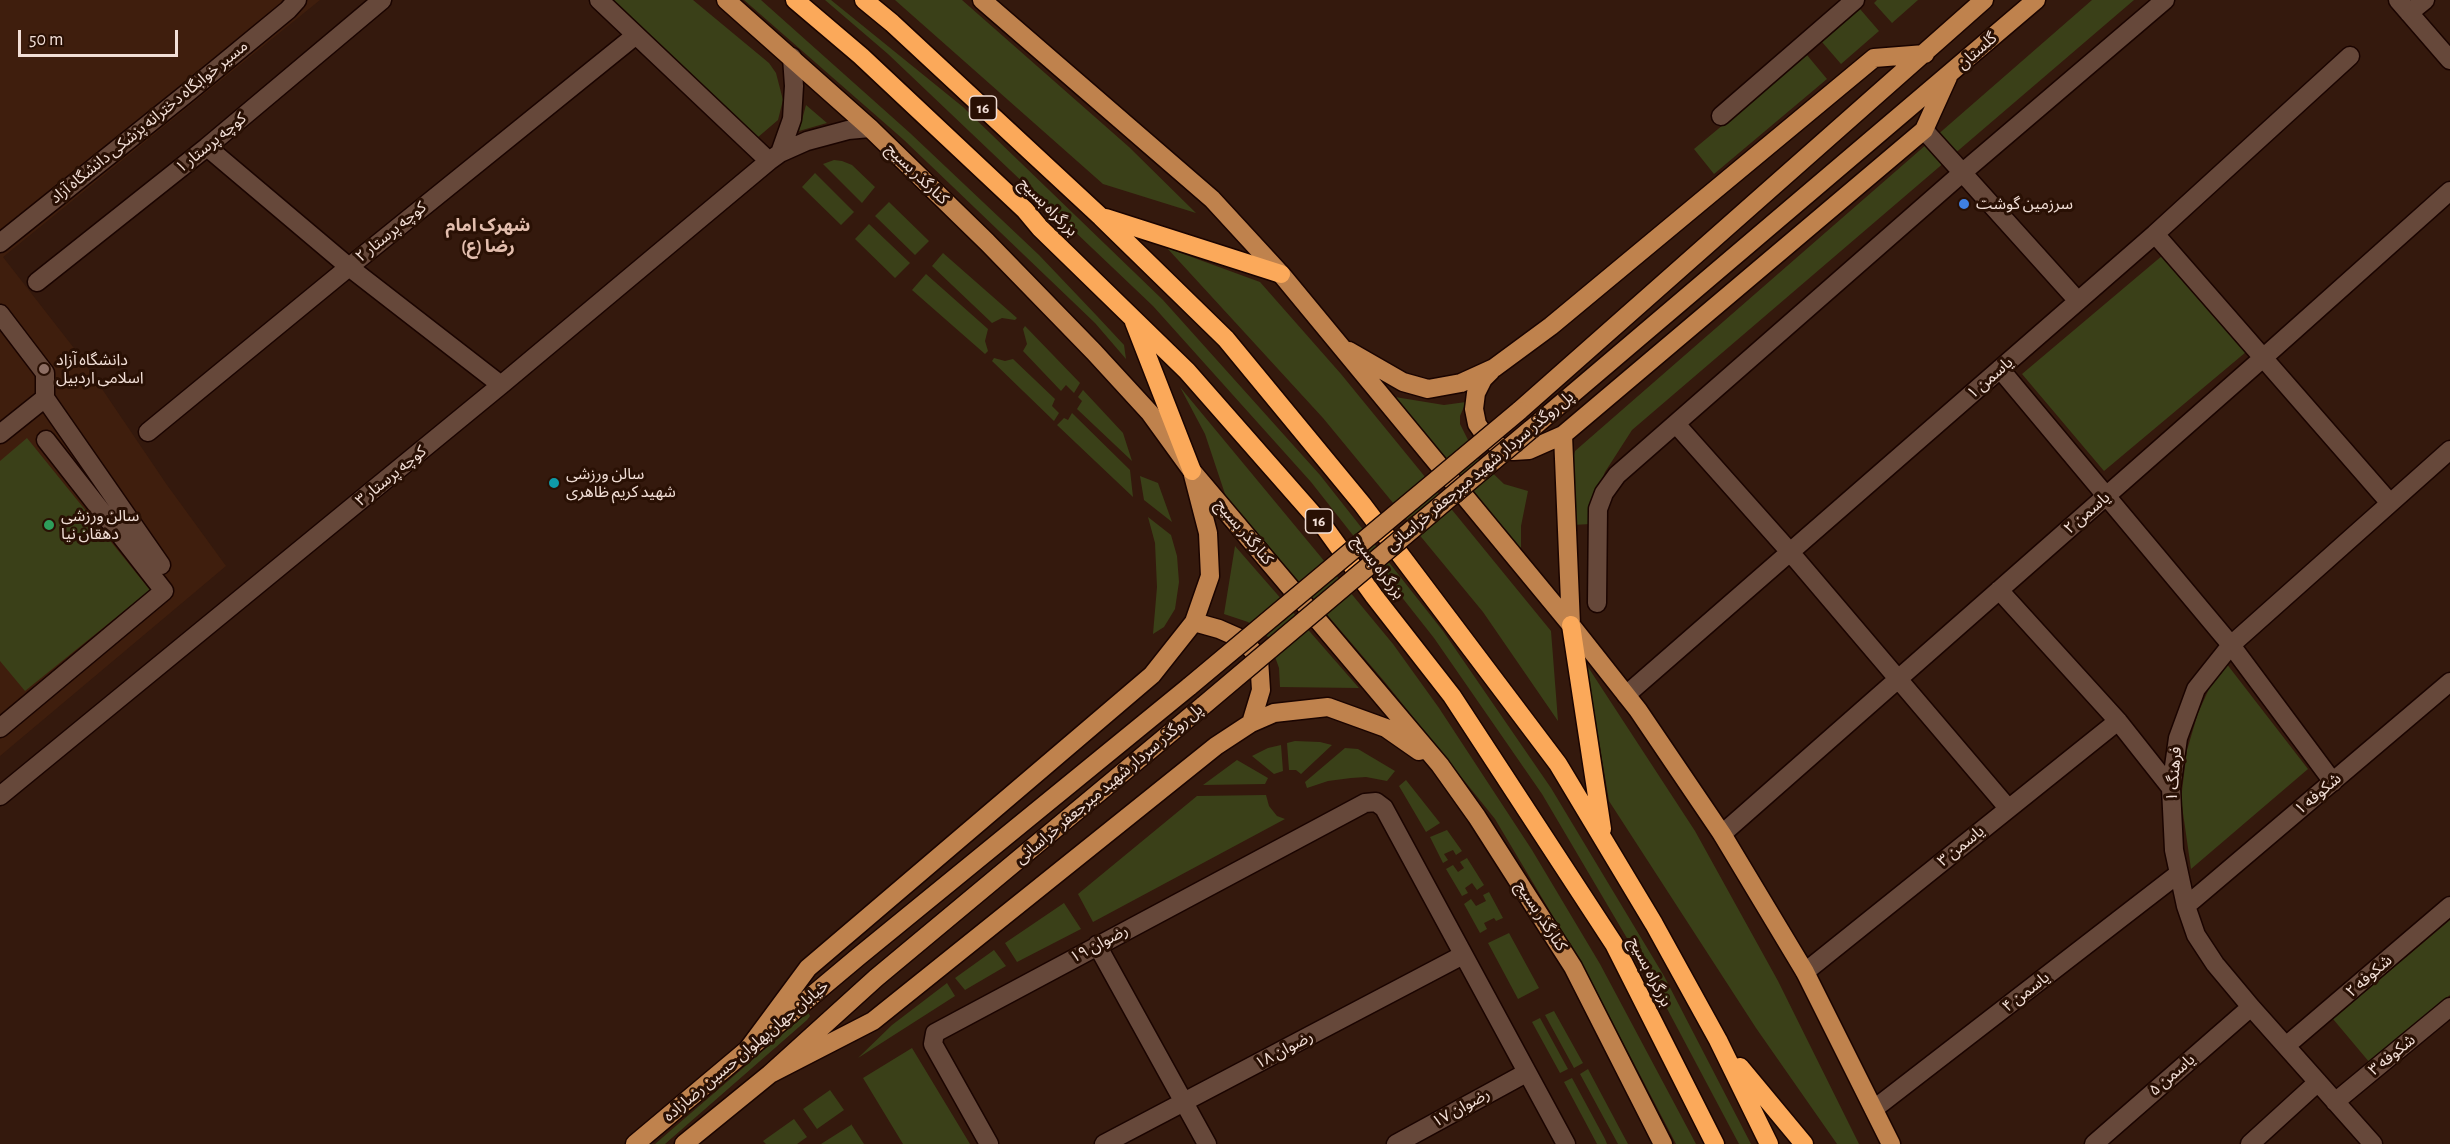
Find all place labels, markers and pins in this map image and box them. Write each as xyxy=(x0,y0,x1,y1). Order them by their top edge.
place label: سرزمین گوشت xyxy=(1976,194,2073,214)
marker: سرزمین گوشت xyxy=(1957,197,1971,211)
place label: دانشگاه آزاد اسلامی اردبیل xyxy=(56,350,144,388)
marker: دانشگاه آزاد اسلامی اردبیل xyxy=(37,362,51,376)
place label: سالن ورزشی شهید کریم ظاهری xyxy=(566,464,676,502)
marker: سالن ورزشی شهید کریم ظاهری xyxy=(547,476,561,490)
place label: سالن ورزشی دهقان نیا xyxy=(61,506,139,544)
marker: سالن ورزشی دهقان نیا xyxy=(42,518,56,532)

